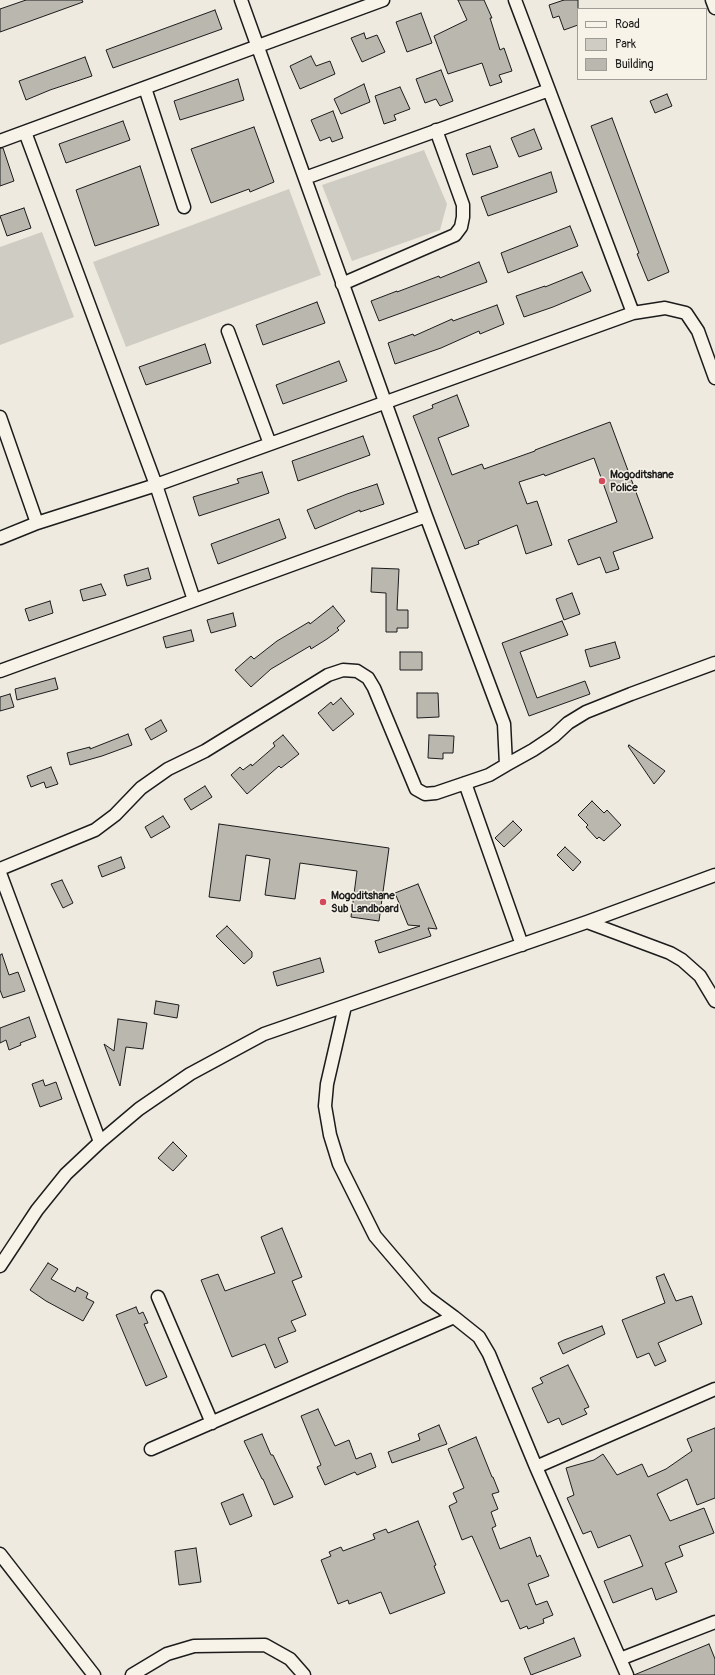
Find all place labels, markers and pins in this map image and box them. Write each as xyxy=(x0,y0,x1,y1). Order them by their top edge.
place label: Mogoditshane Police xyxy=(610,468,674,494)
marker: Mogoditshane Police xyxy=(597,476,607,486)
place label: Mogoditshane Sub Landboard xyxy=(331,889,399,915)
marker: Mogoditshane Sub Landboard xyxy=(318,897,328,907)

